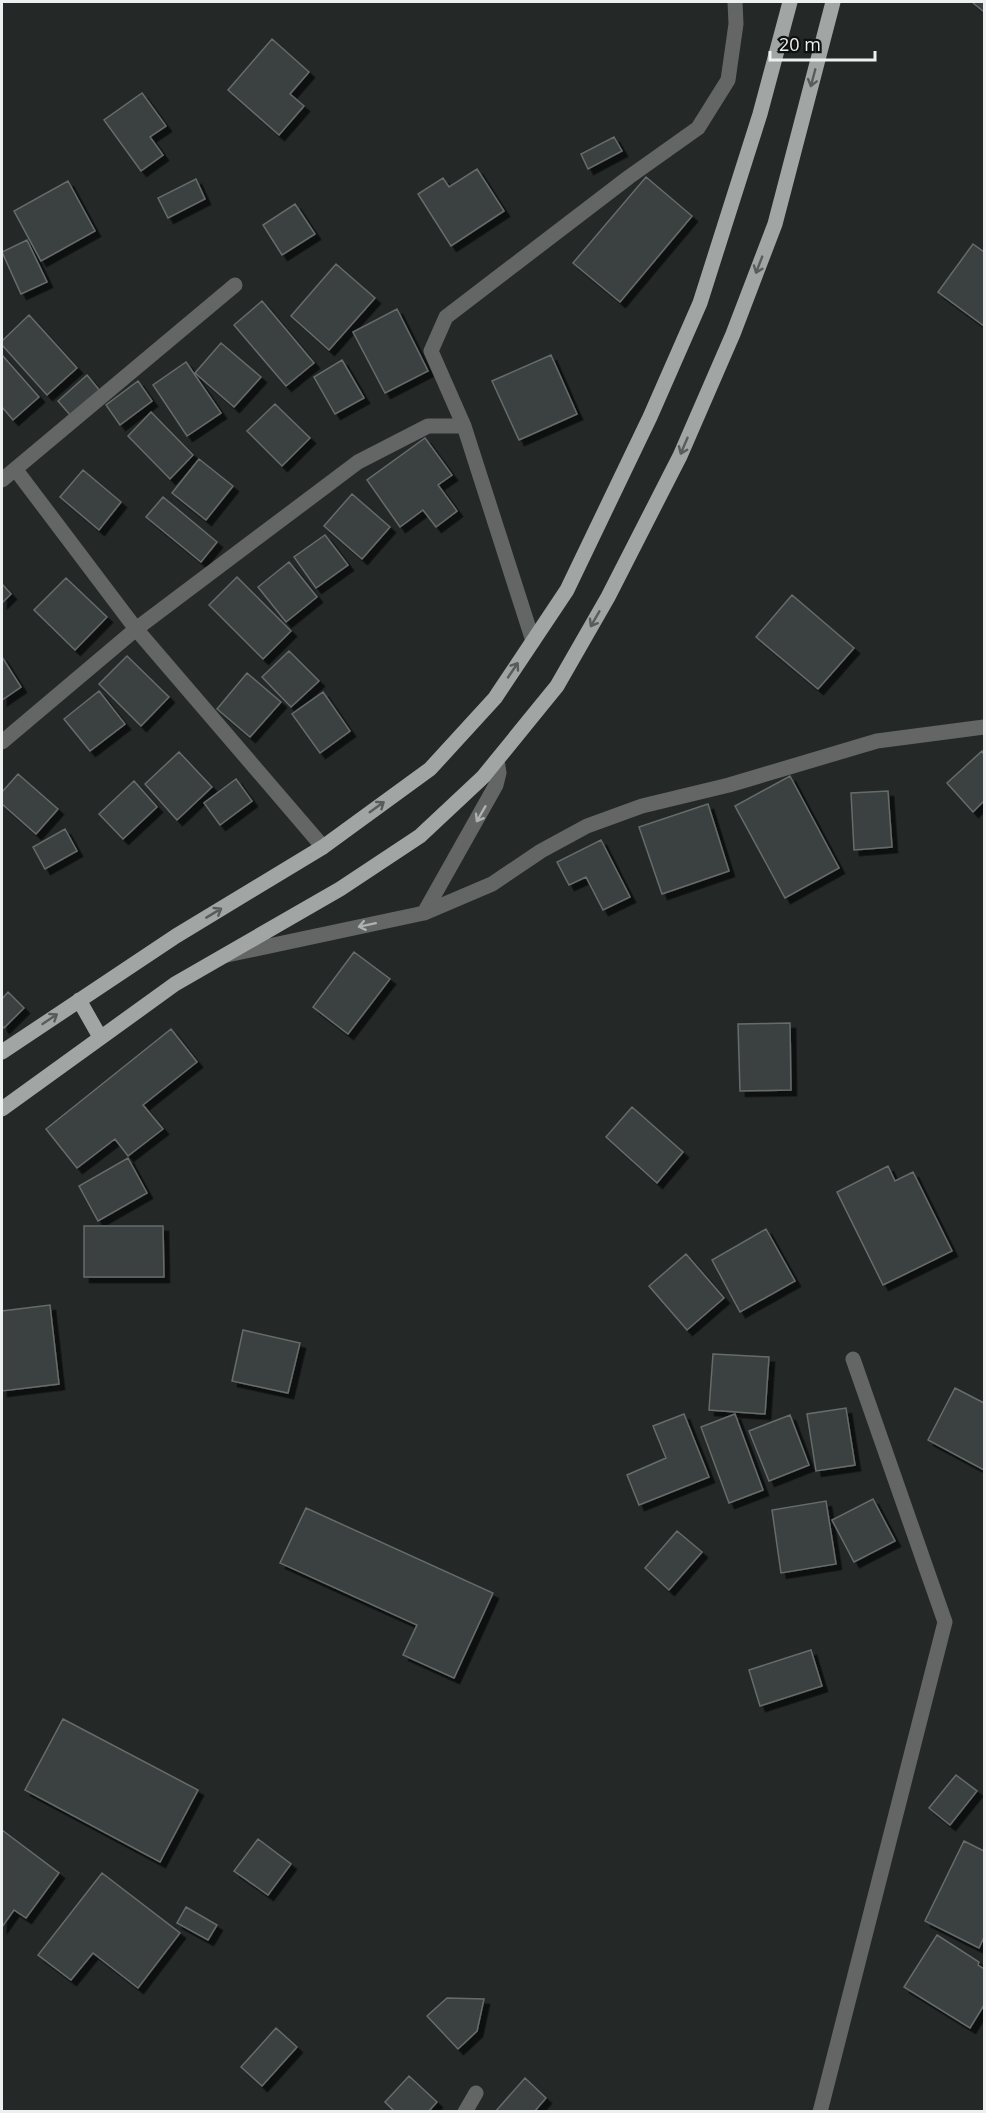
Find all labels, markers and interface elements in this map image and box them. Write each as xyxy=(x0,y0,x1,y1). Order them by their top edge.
scale bar xyxy=(770,24,875,62)
text: 20 m xyxy=(779,32,821,56)
one-way arrow xyxy=(807,69,818,88)
one-way arrow xyxy=(753,256,764,274)
one-way arrow xyxy=(678,436,689,454)
one-way arrow xyxy=(589,610,601,627)
one-way arrow xyxy=(508,662,520,679)
one-way arrow xyxy=(369,801,385,814)
one-way arrow xyxy=(475,805,487,822)
one-way arrow xyxy=(205,907,222,919)
one-way arrow xyxy=(358,920,377,931)
one-way arrow xyxy=(41,1013,58,1025)

